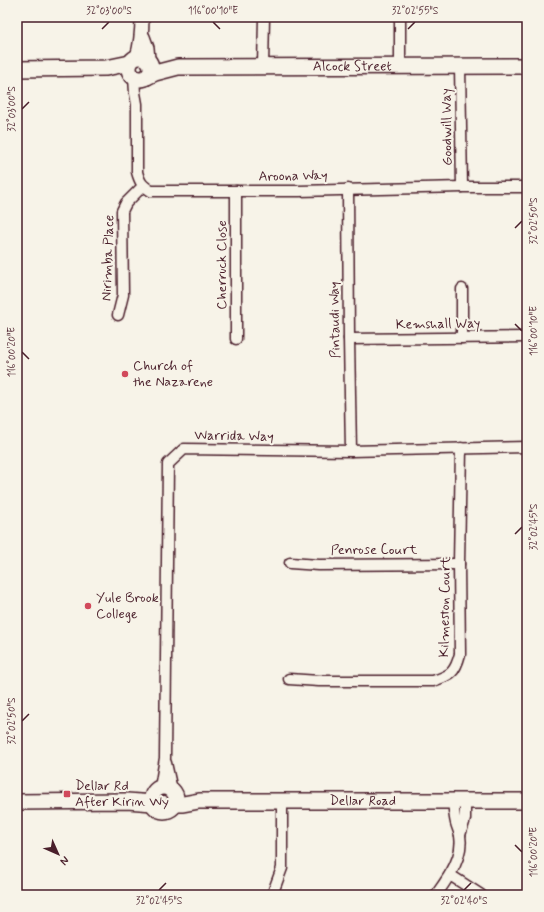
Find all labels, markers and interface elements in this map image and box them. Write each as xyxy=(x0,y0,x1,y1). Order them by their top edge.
text: 32°03'00"S xyxy=(86,4,132,18)
text: 116°00'10"E xyxy=(188,4,238,18)
text: 32°02'55"S xyxy=(392,4,439,18)
street label: Alcock Street xyxy=(313,57,392,76)
text: 32°03'00"S xyxy=(5,86,19,132)
street label: Goodwill Way xyxy=(437,88,457,166)
street label: Aroona Way xyxy=(258,166,328,186)
text: 32°02'50"S xyxy=(527,197,541,245)
street label: Nirimba Place xyxy=(98,215,118,301)
street label: Cherruck Close xyxy=(213,220,231,310)
street label: Pintaudi Way xyxy=(325,281,345,359)
text: 116°00'10"E xyxy=(527,306,541,356)
street label: Kemshall Way xyxy=(396,314,480,334)
text: 116°00'20"E xyxy=(5,327,19,377)
place label: Church of the Nazarene xyxy=(133,357,213,391)
marker: Church of the Nazarene xyxy=(120,369,130,379)
street label: Warrida Way xyxy=(194,426,274,446)
text: 32°02'45"S xyxy=(527,503,541,550)
street label: Penrose Court xyxy=(331,541,418,559)
street label: Kilmeston Court xyxy=(435,556,455,658)
place label: Yule Brook College xyxy=(96,589,159,623)
marker: Yule Brook College xyxy=(83,601,93,611)
text: 32°02'50"S xyxy=(5,697,19,745)
place label: Dellar Rd After Kirin Wy xyxy=(75,777,169,811)
marker: Dellar Rd After Kirin Wy xyxy=(62,789,72,799)
street label: Dellar Road xyxy=(330,792,396,810)
text: 116°00'20"E xyxy=(527,827,541,877)
north arrow xyxy=(38,834,78,874)
text: N xyxy=(57,853,72,868)
text: 32°02'45"S xyxy=(136,894,183,908)
text: 32°02'40"S xyxy=(441,894,488,908)

